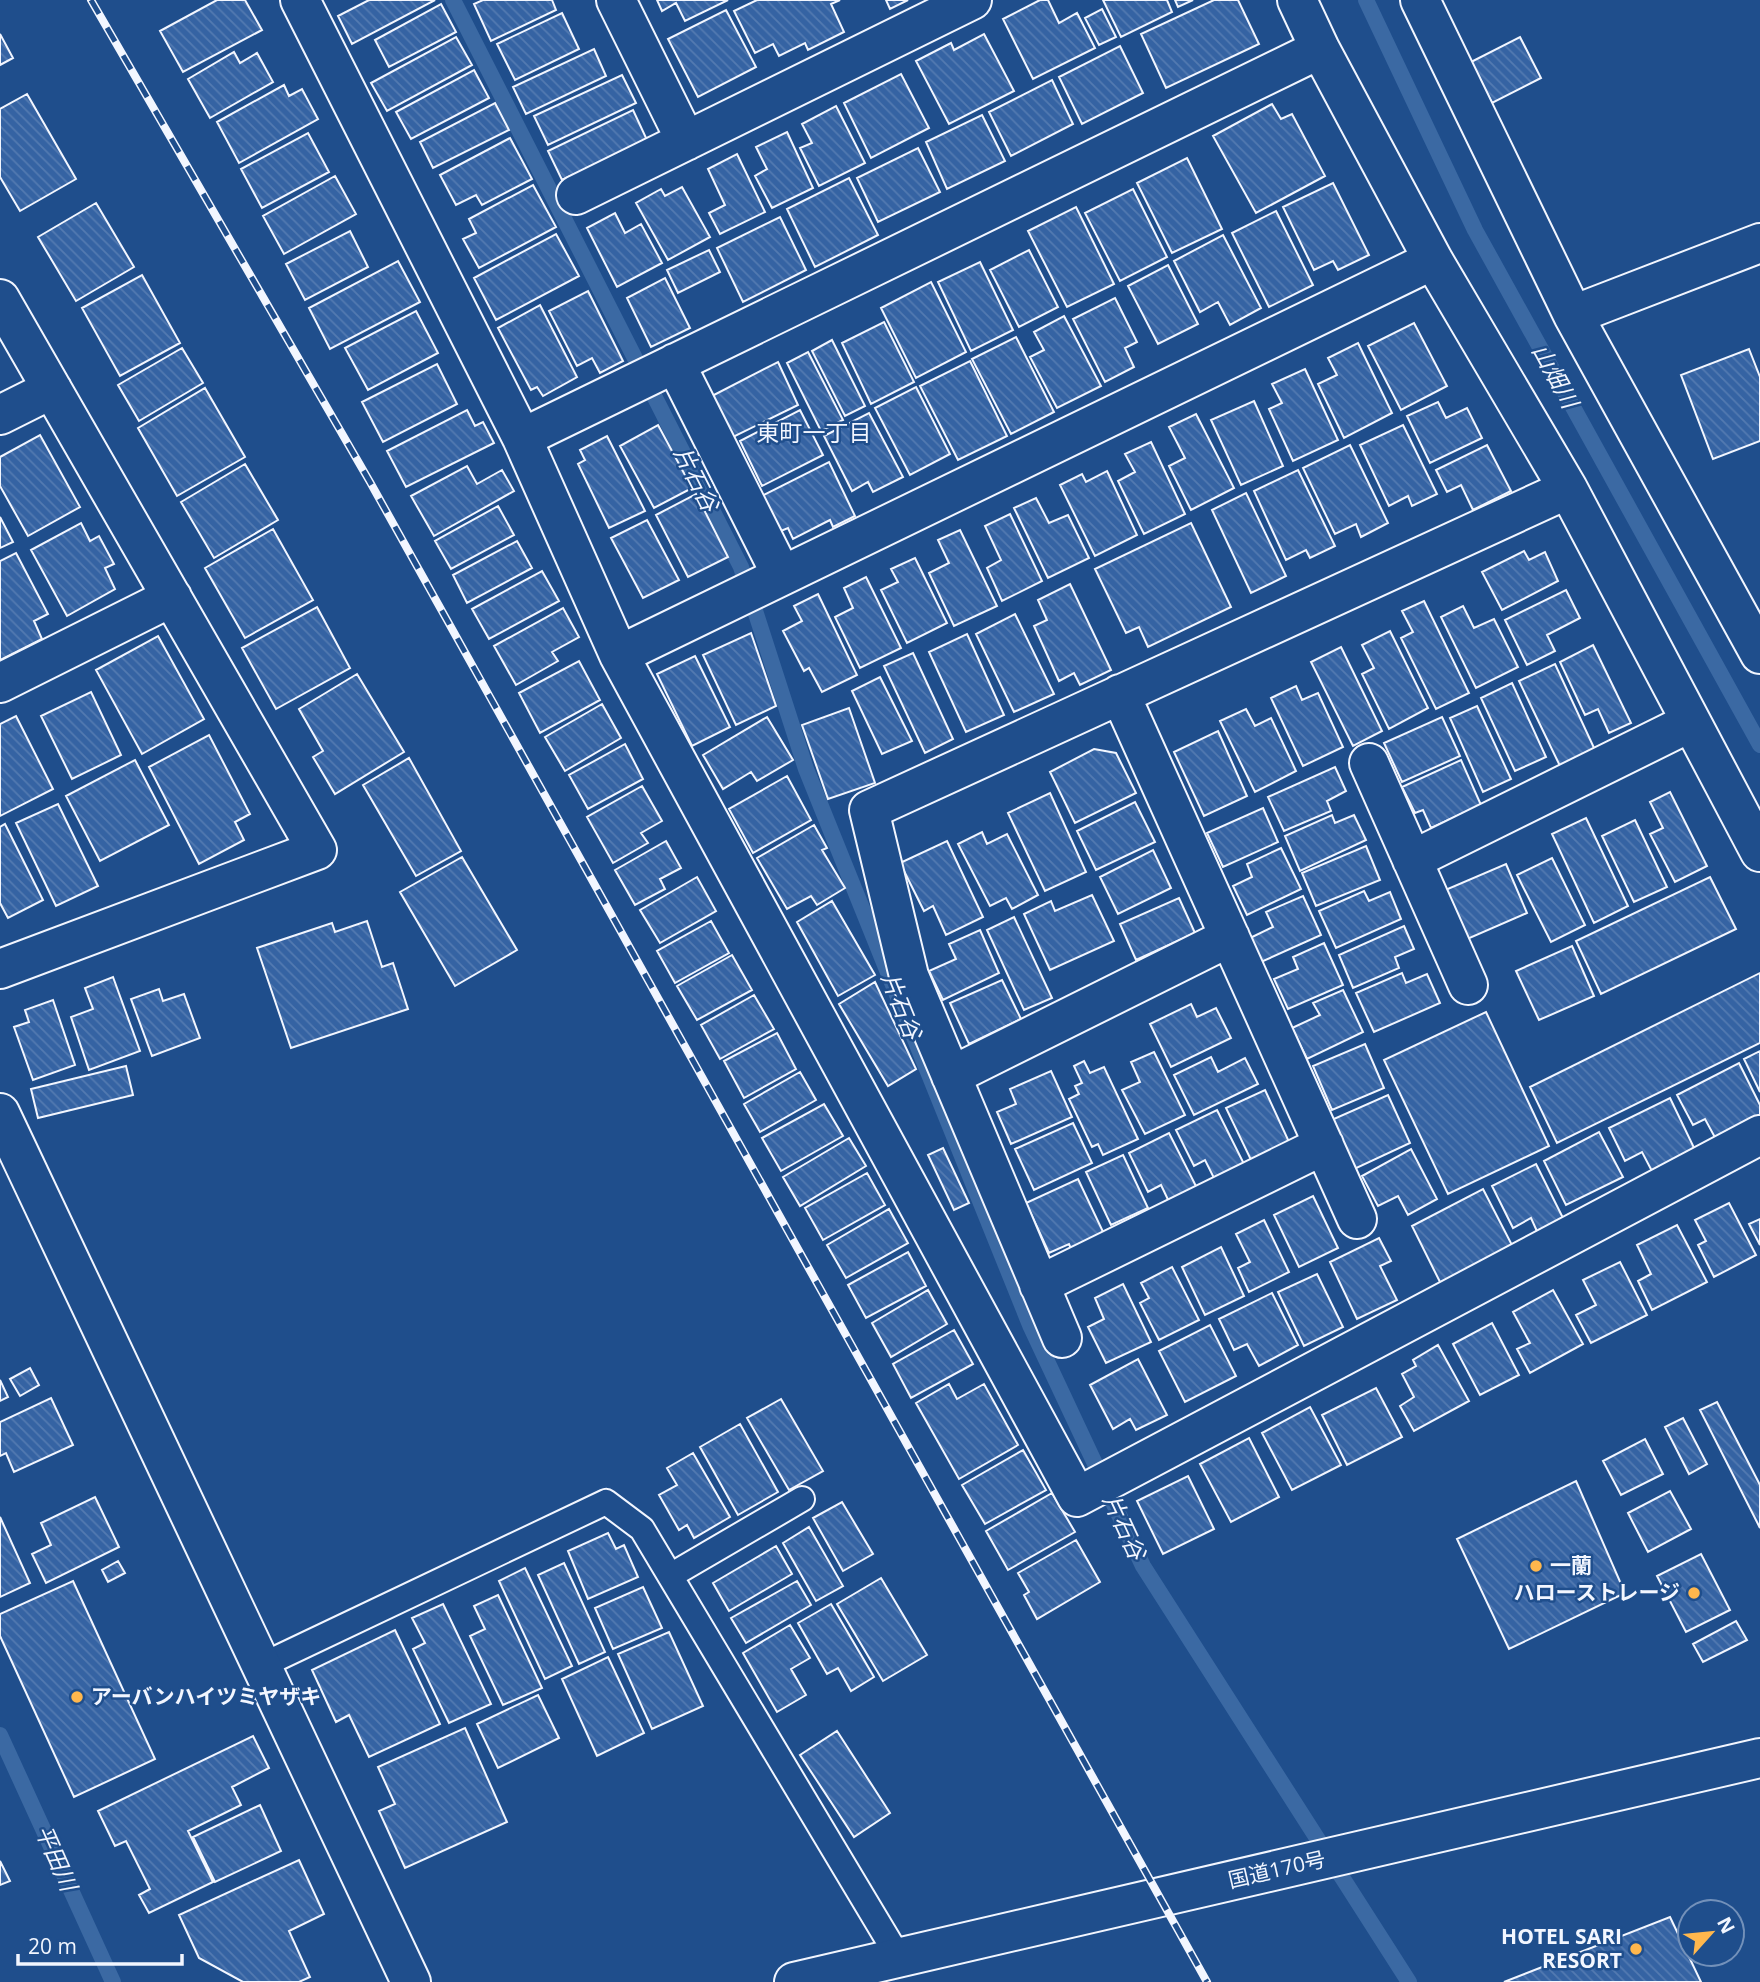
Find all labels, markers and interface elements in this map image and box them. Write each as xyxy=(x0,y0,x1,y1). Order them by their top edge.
water label: 山畑川 xyxy=(1525,338,1588,416)
district label: 東町一丁目 xyxy=(757,416,872,448)
water label: 片石谷 xyxy=(667,441,728,518)
water label: 片石谷 xyxy=(874,968,930,1045)
water label: 片石谷 xyxy=(1096,1489,1155,1566)
place label: 一蘭 xyxy=(1550,1551,1592,1579)
marker: 一蘭 xyxy=(1528,1558,1544,1574)
place label: ハローストレージ xyxy=(1513,1578,1680,1606)
marker: ハローストレージ xyxy=(1686,1585,1702,1601)
place label: アーバンハイツミヤザキ xyxy=(91,1682,321,1710)
marker: アーバンハイツミヤザキ xyxy=(69,1689,85,1705)
water label: 平田川 xyxy=(28,1820,87,1898)
street label: 国道170号 xyxy=(1225,1844,1328,1894)
north arrow xyxy=(1676,1898,1746,1968)
text: N xyxy=(1711,1912,1741,1938)
place label: HOTEL SARI RESORT xyxy=(1501,1922,1622,1974)
scale bar xyxy=(18,1923,182,1967)
text: 20 m xyxy=(28,1932,77,1960)
marker: HOTEL SARI RESORT xyxy=(1628,1941,1644,1957)

